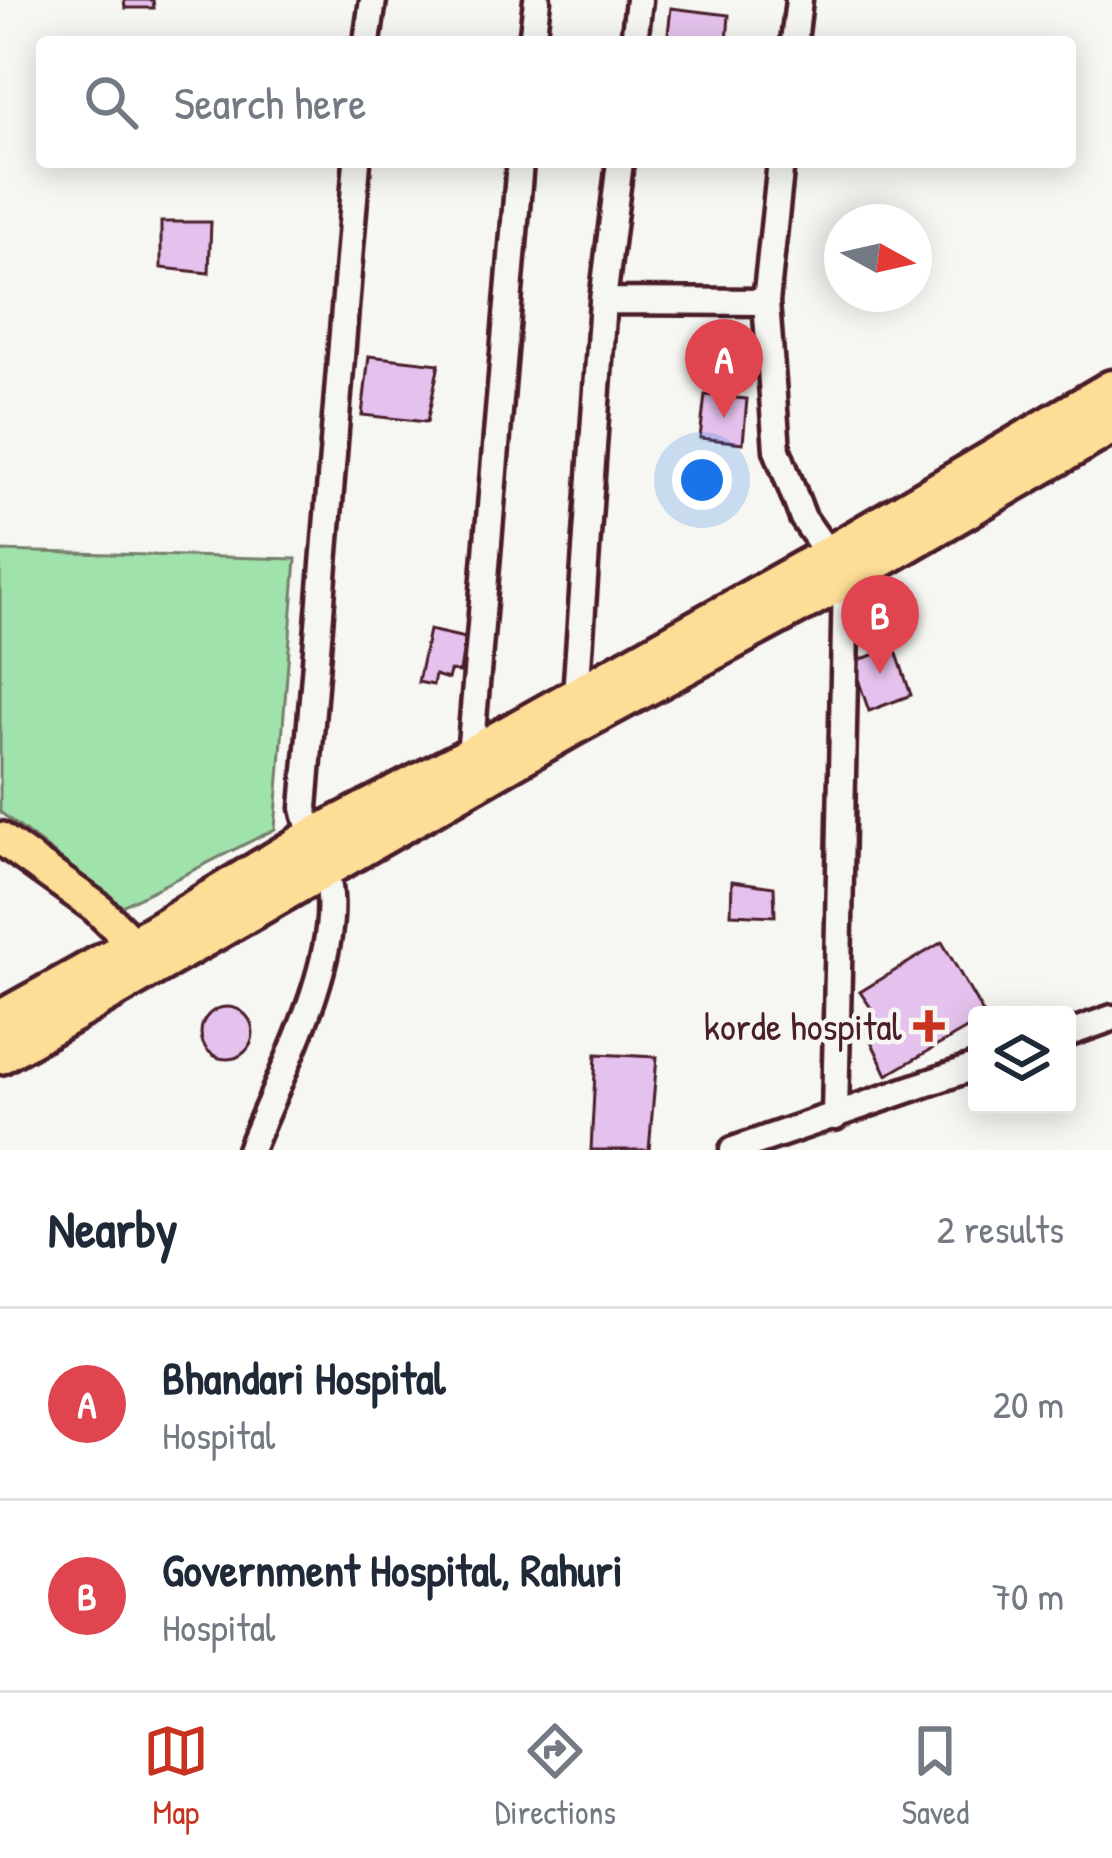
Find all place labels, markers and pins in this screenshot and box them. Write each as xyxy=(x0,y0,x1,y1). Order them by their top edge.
pin: A xyxy=(685,319,763,418)
pin: B xyxy=(841,575,919,674)
place label: korde hospital xyxy=(704,999,903,1052)
marker: korde hospital xyxy=(913,1010,945,1042)

